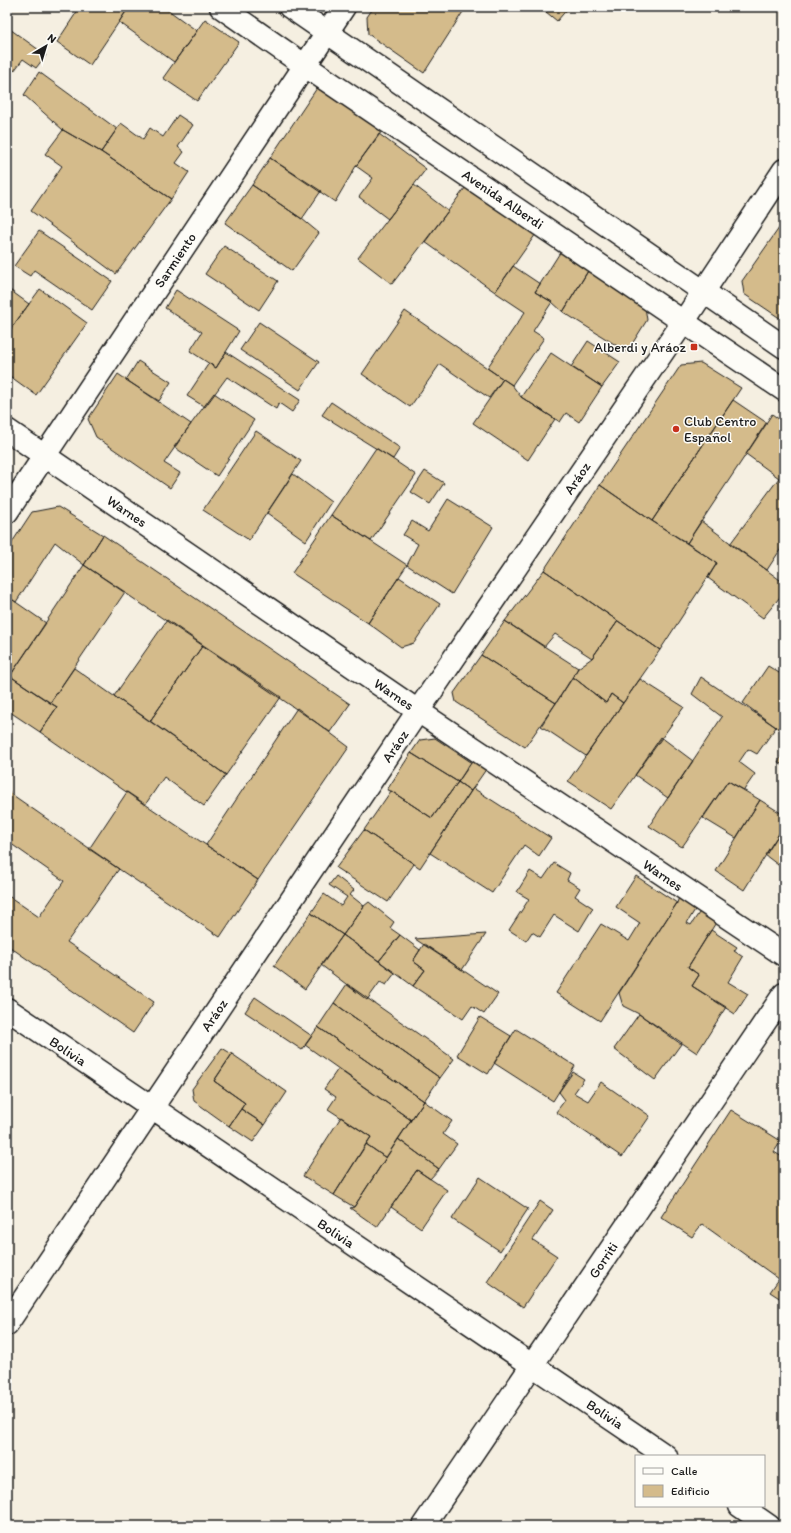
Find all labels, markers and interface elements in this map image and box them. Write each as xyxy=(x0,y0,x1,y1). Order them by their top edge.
north arrow xyxy=(26,26,66,66)
text: N xyxy=(45,31,59,46)
street label: Avenida Alberdi xyxy=(459,166,547,233)
street label: Sarmiento xyxy=(151,230,200,291)
place label: Alberdi y Aráoz xyxy=(594,339,687,356)
marker: Alberdi y Aráoz xyxy=(689,342,699,352)
place label: Club Centro Español xyxy=(684,413,756,446)
marker: Club Centro Español xyxy=(671,424,681,434)
street label: Aráoz xyxy=(560,458,595,498)
street label: Warnes xyxy=(103,492,150,531)
street label: Warnes xyxy=(370,675,417,714)
street label: Aráoz xyxy=(378,726,413,766)
street label: Warnes xyxy=(639,856,686,895)
street label: Aráoz xyxy=(197,995,232,1035)
street label: Bolivia xyxy=(46,1033,90,1070)
street label: Bolivia xyxy=(314,1215,358,1252)
street label: Gorriti xyxy=(585,1239,622,1282)
street label: Bolivia xyxy=(583,1396,627,1433)
legend xyxy=(635,1455,765,1507)
text: Calle xyxy=(671,1464,698,1478)
text: Edificio xyxy=(671,1484,710,1498)

